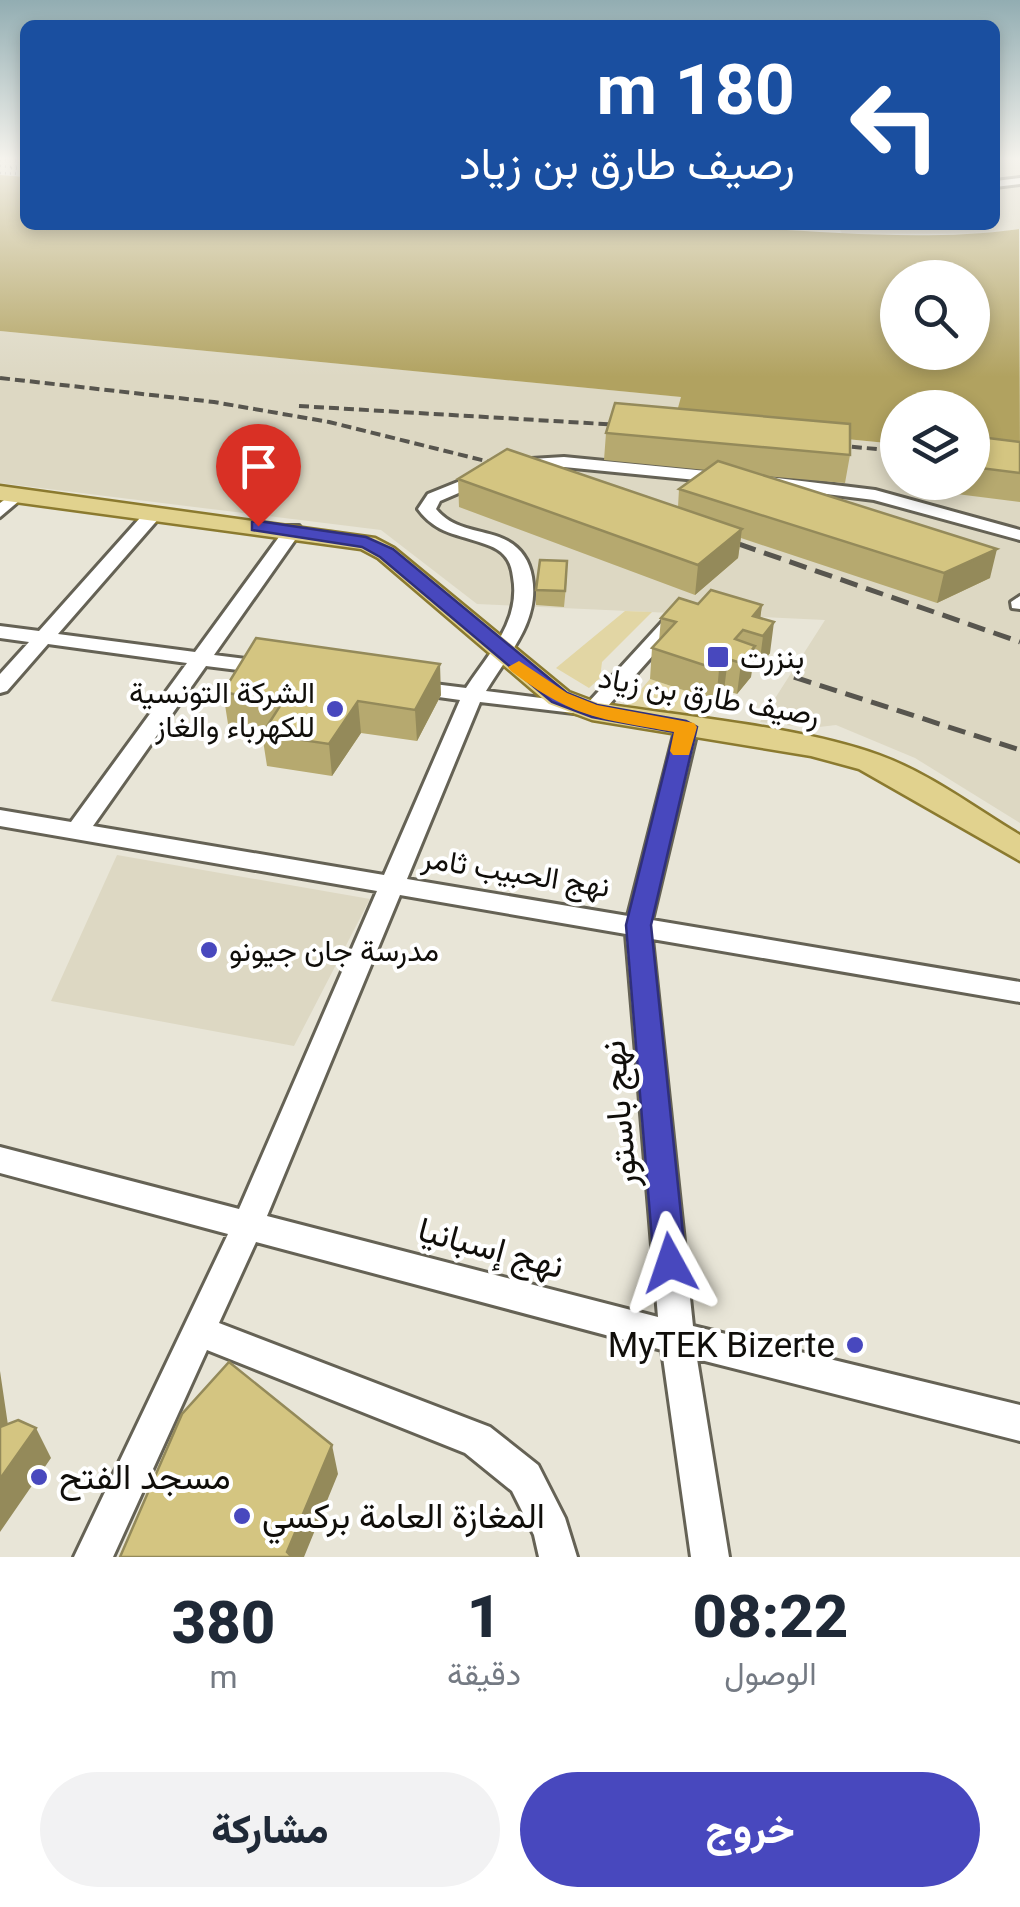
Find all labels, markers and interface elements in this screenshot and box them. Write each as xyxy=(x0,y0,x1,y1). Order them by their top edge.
text: 180 m xyxy=(596,49,795,131)
icon: left xyxy=(830,60,960,190)
text: رصيف طارق بن زياد xyxy=(459,137,795,190)
map controls xyxy=(880,260,990,500)
button: search xyxy=(880,260,990,370)
button: layers xyxy=(880,390,990,500)
pin xyxy=(216,424,301,527)
icon: arrive xyxy=(231,439,286,494)
place label: بنزرت xyxy=(740,640,804,676)
marker: بنزرت xyxy=(705,644,731,670)
street label: رصيف طارق بن زياد xyxy=(596,659,822,734)
place label: الشركة التونسية للكهرباء والغاز xyxy=(129,675,315,745)
marker: الشركة التونسية للكهرباء والغاز xyxy=(324,698,346,720)
street label: نهج الحبيب ثامر xyxy=(418,840,612,907)
place label: مدرسة جان جيونو xyxy=(229,933,439,969)
marker: مدرسة جان جيونو xyxy=(198,939,220,961)
street label: نهج باستور xyxy=(592,1039,649,1190)
street label: نهج إسبانيا xyxy=(413,1209,568,1290)
position arrow xyxy=(618,1211,722,1315)
place label: MyTEK Bizerte xyxy=(608,1325,835,1366)
marker: MyTEK Bizerte xyxy=(844,1334,866,1356)
place label: مسجد الفتح xyxy=(59,1457,231,1501)
marker: مسجد الفتح xyxy=(28,1466,50,1488)
place label: المغازة العامة بركسي xyxy=(262,1496,545,1545)
marker: المغازة العامة بركسي xyxy=(231,1505,253,1527)
text: 1 xyxy=(467,1581,501,1652)
text: 08:22 xyxy=(693,1581,848,1652)
text: 380 xyxy=(172,1587,275,1658)
text: دقيقة xyxy=(447,1655,521,1693)
text: الوصول xyxy=(724,1655,817,1693)
text: m xyxy=(209,1658,238,1696)
button: مشاركة xyxy=(40,1772,500,1887)
button: خروج xyxy=(520,1772,980,1887)

